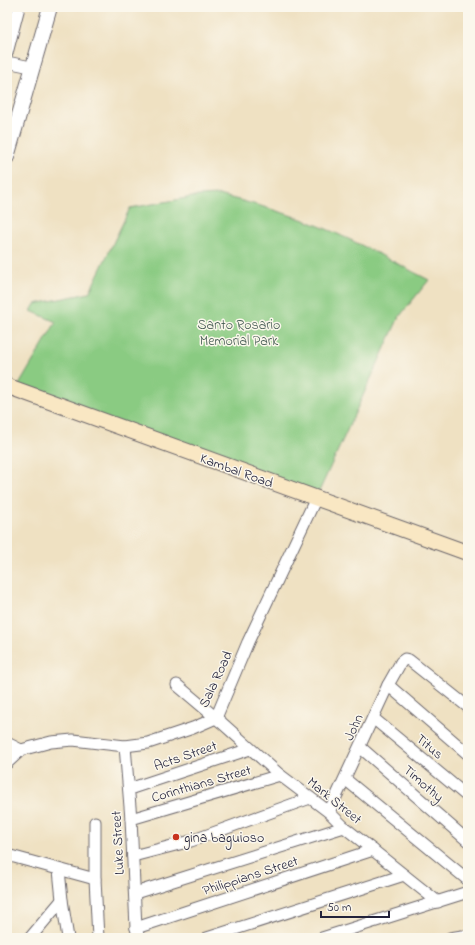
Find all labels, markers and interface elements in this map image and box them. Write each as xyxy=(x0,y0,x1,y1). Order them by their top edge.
park label: Santo Rosario Memorial Park xyxy=(198,315,280,352)
street label: Kambal Road xyxy=(197,448,276,494)
street label: Sala Road xyxy=(194,648,239,711)
street label: John xyxy=(339,711,370,744)
street label: Titus xyxy=(411,729,447,765)
street label: Acts Street xyxy=(151,736,220,777)
street label: Corinthians Street xyxy=(149,760,254,809)
street label: Timothy xyxy=(397,761,448,809)
street label: Mark Street xyxy=(302,772,366,830)
street label: Luke Street xyxy=(106,810,131,876)
place label: gina baguioso xyxy=(183,828,264,850)
marker: gina baguioso xyxy=(171,832,181,842)
street label: Philippians Street xyxy=(200,851,301,902)
scale bar xyxy=(321,893,389,919)
text: 50 m xyxy=(327,899,351,917)

